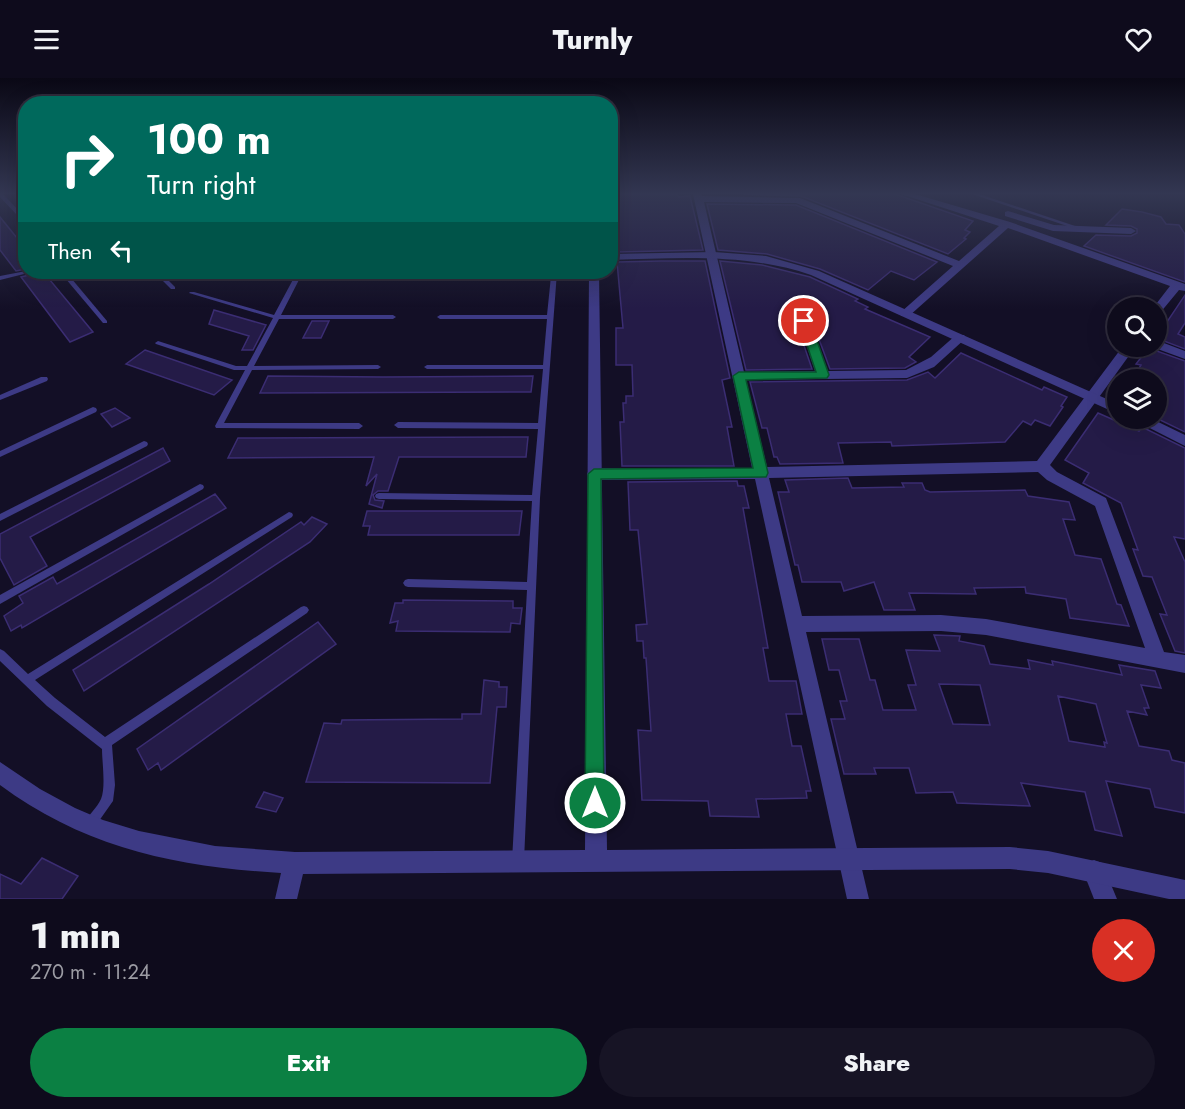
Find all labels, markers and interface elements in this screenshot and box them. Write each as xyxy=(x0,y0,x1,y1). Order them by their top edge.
text: Turnly xyxy=(553,20,632,59)
icon: menu xyxy=(30,23,63,56)
icon: heart xyxy=(1122,23,1155,56)
text: 100 m xyxy=(147,109,271,170)
icon: right xyxy=(48,120,126,198)
text: Turn right xyxy=(147,165,255,204)
icon: left xyxy=(105,234,138,267)
text: Then xyxy=(48,235,93,267)
pin xyxy=(778,295,829,346)
map controls xyxy=(1107,297,1167,429)
button: search xyxy=(1107,297,1167,357)
icon: arrive xyxy=(787,304,820,337)
button: layers xyxy=(1107,369,1167,429)
position arrow xyxy=(563,771,627,835)
text: 1 min xyxy=(30,909,121,961)
button: close xyxy=(1092,919,1155,982)
text: 270 m · 11:24 xyxy=(30,958,151,987)
button: Exit xyxy=(30,1028,587,1097)
button: Share xyxy=(599,1028,1155,1097)

